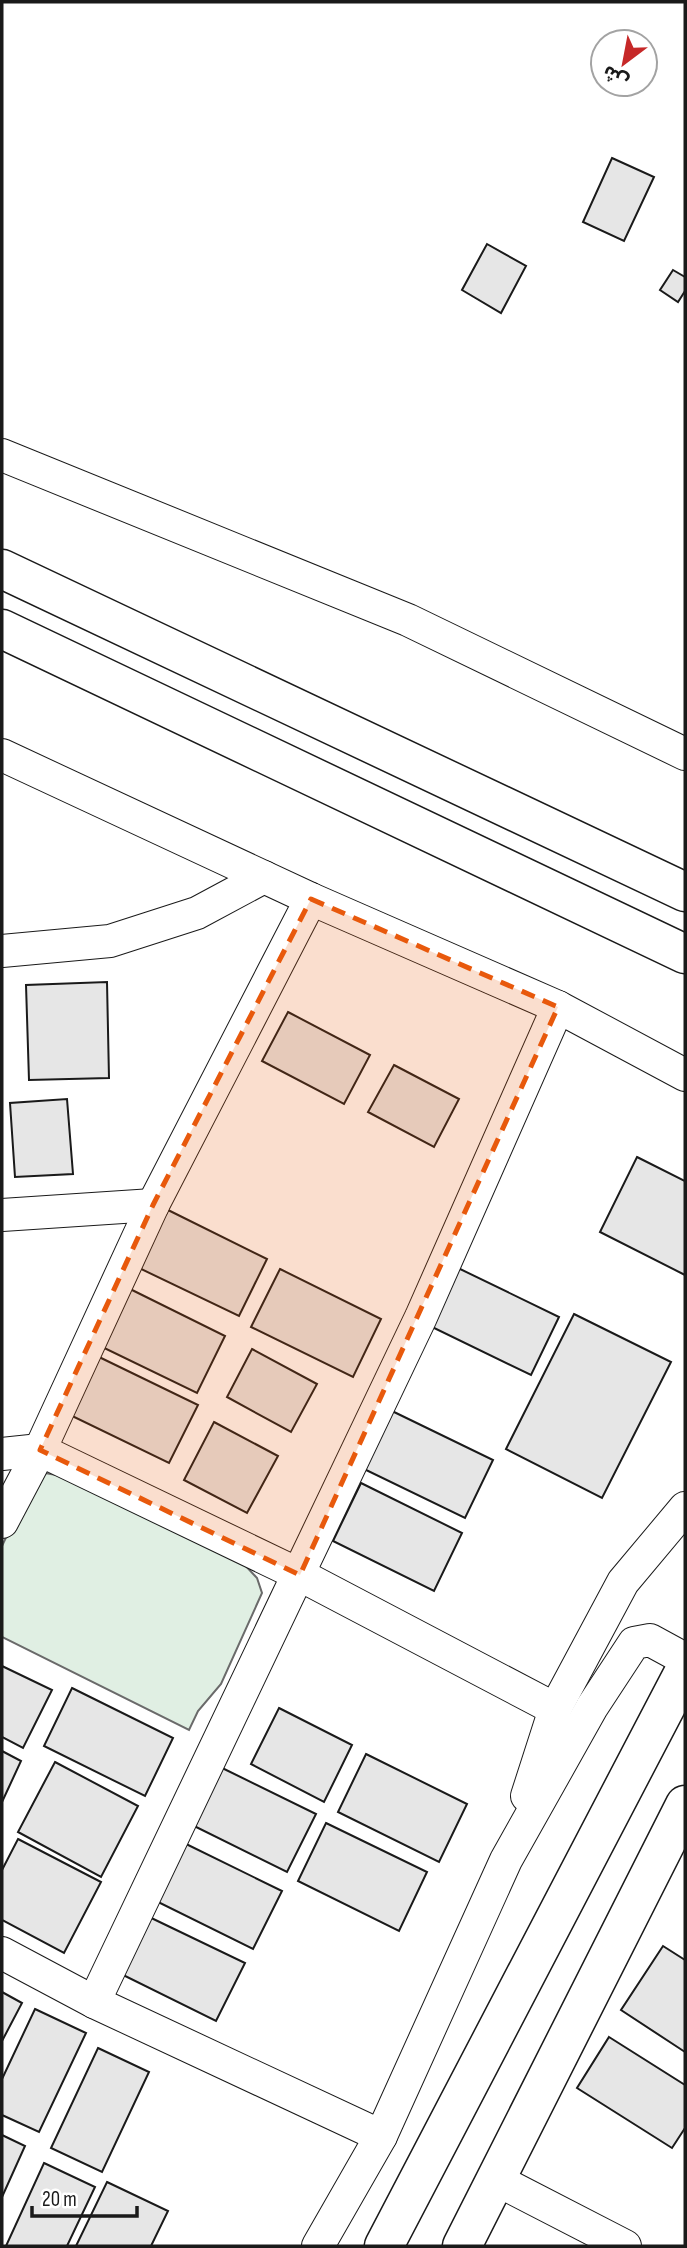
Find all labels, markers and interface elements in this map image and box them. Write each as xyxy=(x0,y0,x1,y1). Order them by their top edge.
north arrow xyxy=(589,28,659,98)
text: ش xyxy=(599,59,633,93)
scale bar xyxy=(32,2174,136,2218)
text: 20 m xyxy=(42,2187,77,2212)

